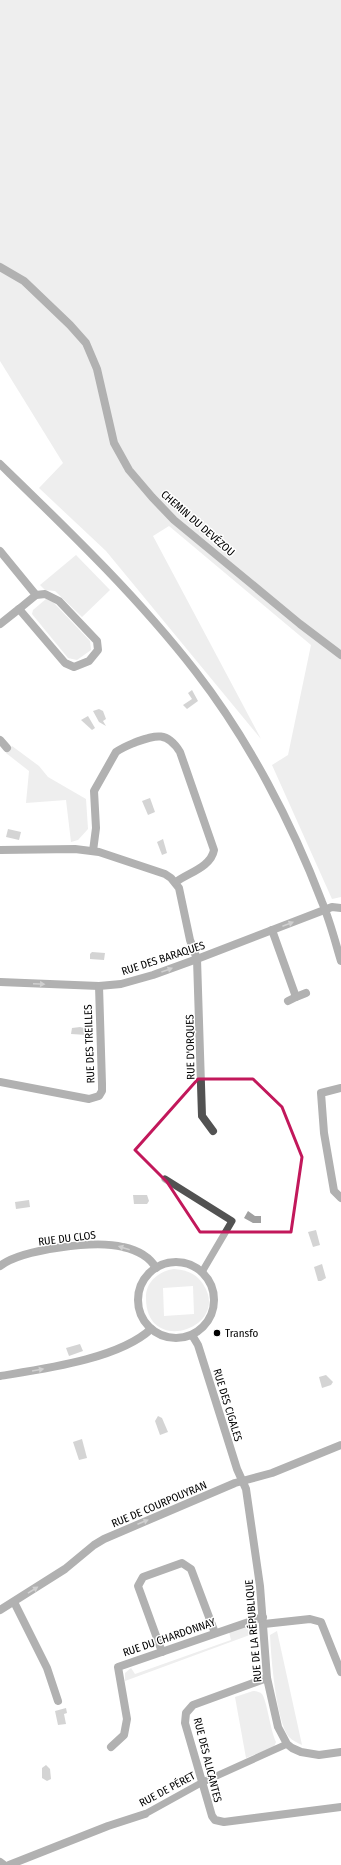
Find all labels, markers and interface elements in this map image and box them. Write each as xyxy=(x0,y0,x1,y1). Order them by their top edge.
street label: CHEMIN DU DEVÉZOU xyxy=(158,487,238,559)
one-way arrow xyxy=(283,920,295,926)
street label: RUE DES BARAQUES xyxy=(120,939,207,978)
one-way arrow xyxy=(161,967,173,973)
one-way arrow xyxy=(33,981,46,987)
street label: RUE DES TREILLES xyxy=(82,1004,97,1084)
street label: RUE D'ORQUES xyxy=(183,1014,198,1080)
street label: RUE DU CLOS xyxy=(38,1228,97,1248)
one-way arrow xyxy=(118,1245,130,1251)
place label: Transfo xyxy=(225,1327,258,1340)
marker: Transfo xyxy=(212,1328,222,1338)
one-way arrow xyxy=(32,1366,45,1372)
street label: RUE DES CIGALES xyxy=(210,1367,245,1444)
street label: RUE DE COURPOUYRAN xyxy=(110,1479,209,1530)
one-way arrow xyxy=(138,1519,150,1525)
street label: RUE DE LA RÉPUBLIQUE xyxy=(242,1579,264,1683)
one-way arrow xyxy=(27,1586,39,1593)
street label: RUE DU CHARDONNAY xyxy=(121,1615,218,1659)
street label: RUE DES ALICANTES xyxy=(191,1716,224,1804)
street label: RUE DE PÉRET xyxy=(137,1768,198,1810)

